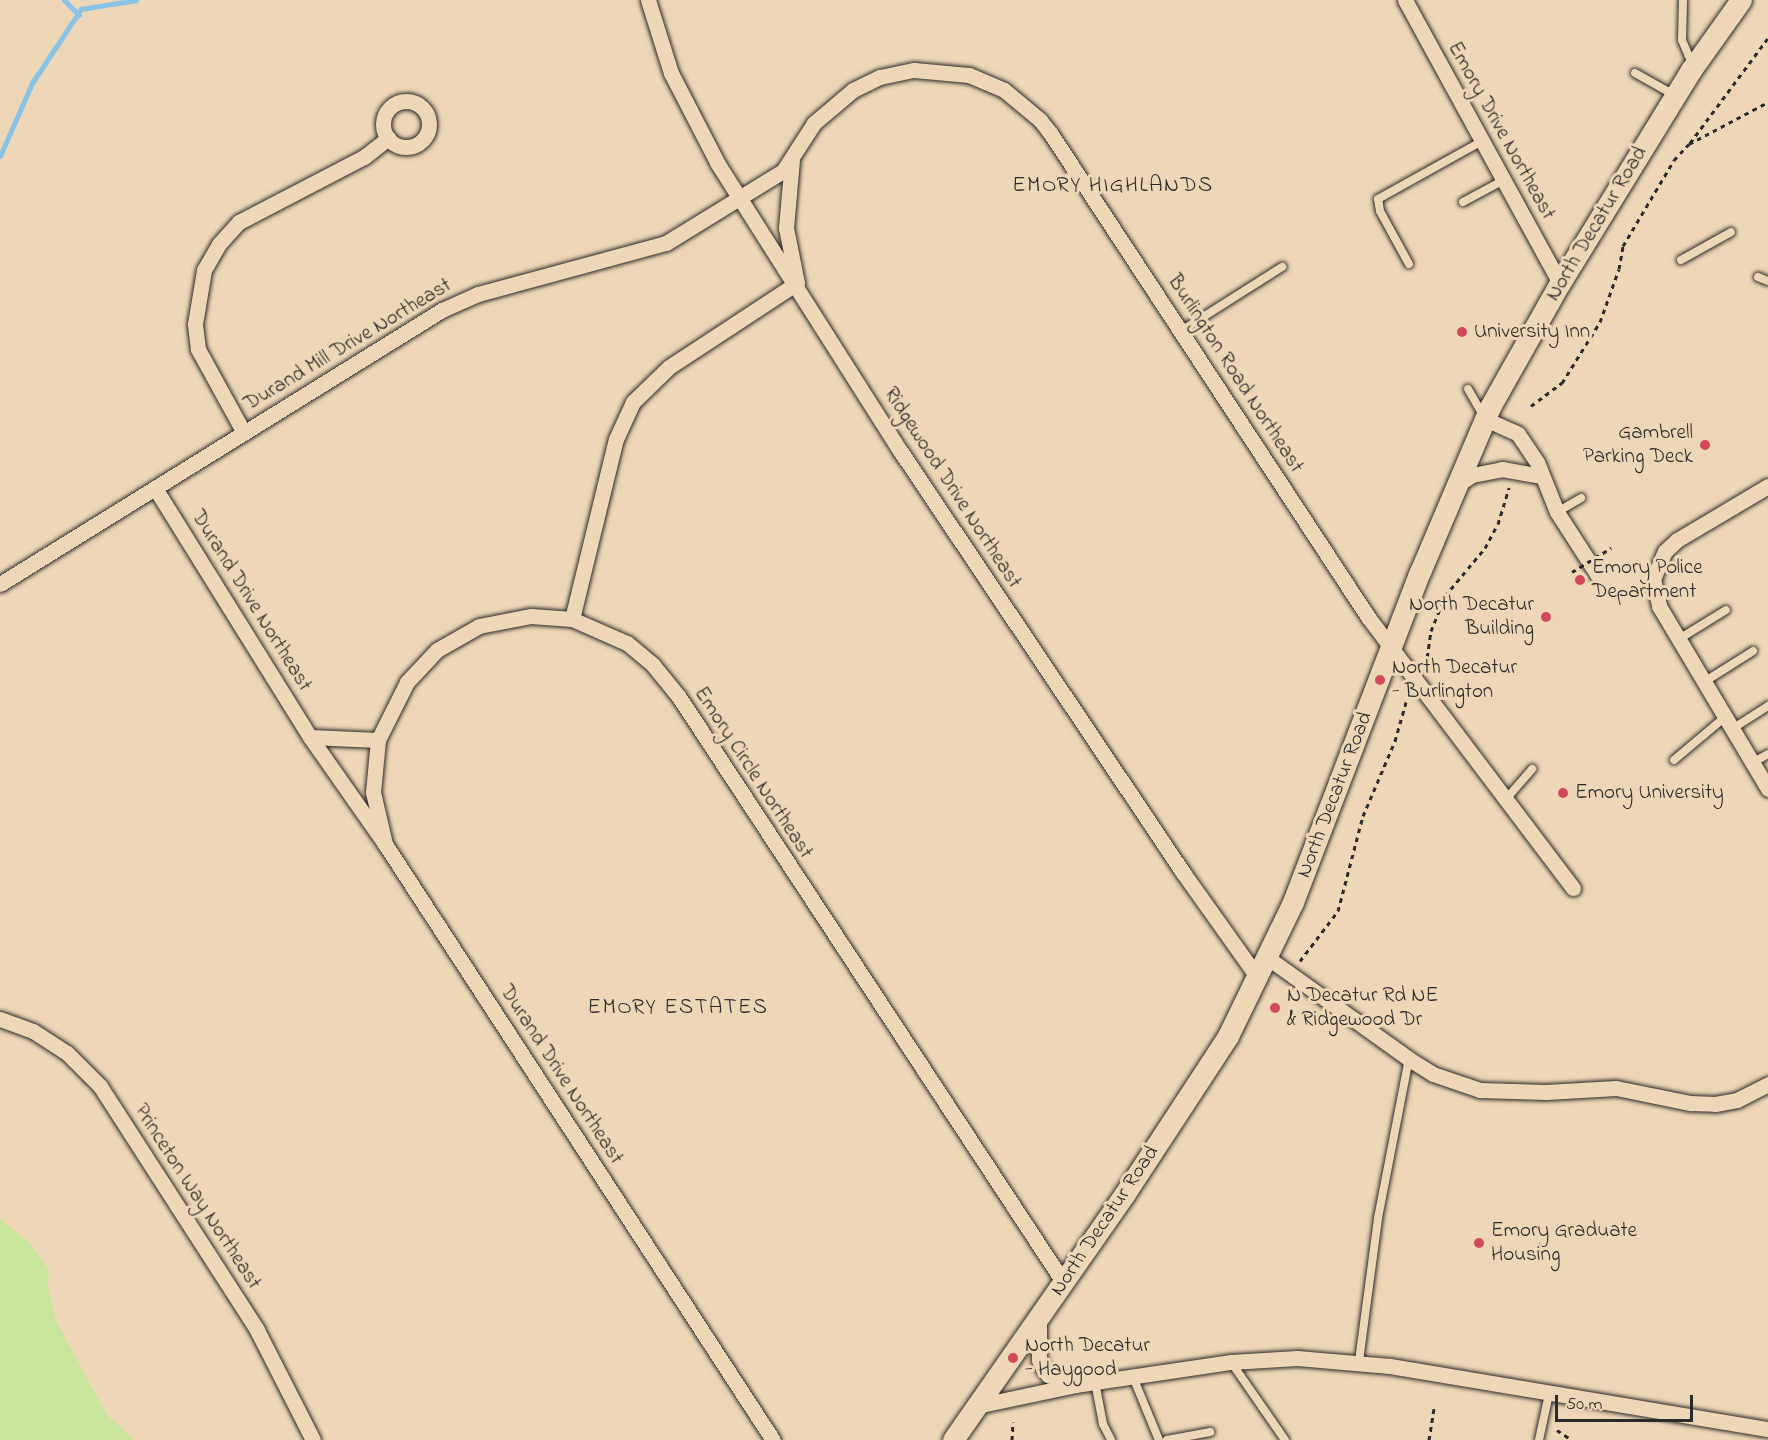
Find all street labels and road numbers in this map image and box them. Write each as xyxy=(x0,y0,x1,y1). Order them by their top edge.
street label: Emory Drive Northeast xyxy=(1442,38,1560,224)
street label: North Decatur Road xyxy=(1541,142,1653,306)
street label: Burlington Road Northeast xyxy=(1161,270,1309,478)
street label: Durand Mill Drive Northeast xyxy=(240,273,456,417)
street label: Ridgewood Drive Northeast xyxy=(878,383,1026,593)
street label: Durand Drive Northeast xyxy=(185,506,317,696)
street label: Emory Circle Northeast xyxy=(688,682,818,864)
street label: North Decatur Road xyxy=(1292,708,1378,882)
street label: Durand Drive Northeast xyxy=(494,981,628,1169)
street label: Princeton Way Northeast xyxy=(128,1100,266,1294)
street label: North Decatur Road xyxy=(1045,1141,1165,1301)

